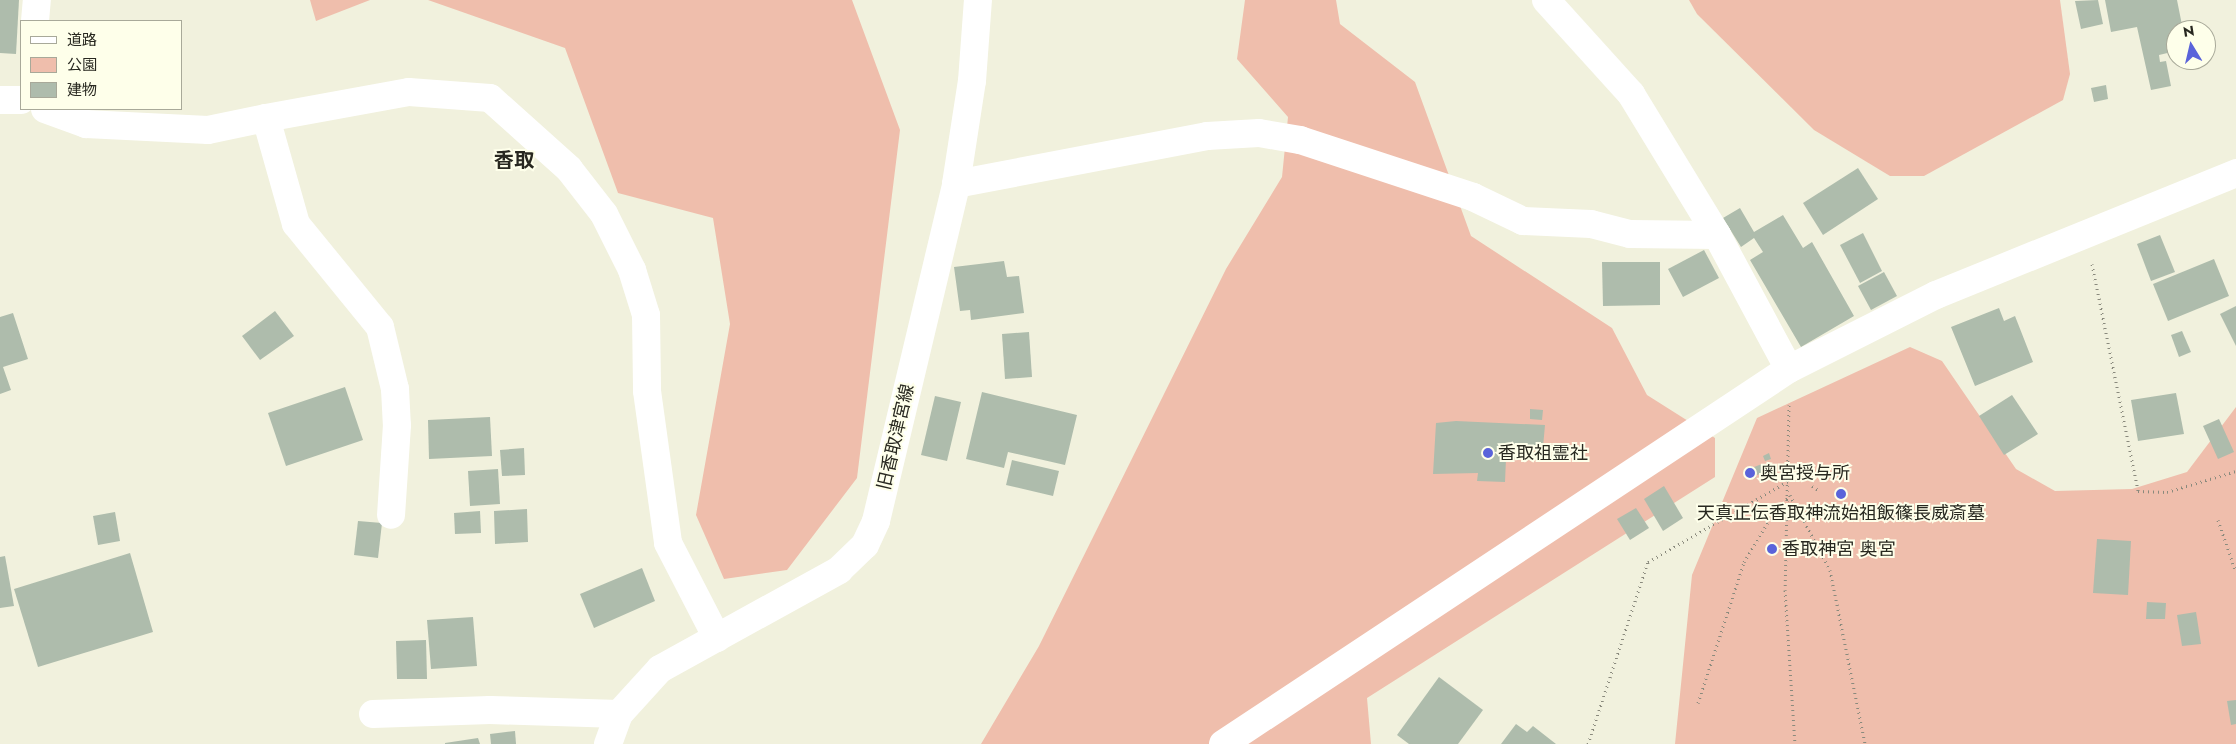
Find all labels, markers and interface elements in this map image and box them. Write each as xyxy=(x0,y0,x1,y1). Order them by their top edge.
legend xyxy=(20,20,182,110)
north arrow xyxy=(2166,20,2216,70)
text: N xyxy=(2182,20,2196,42)
text: 道路 xyxy=(67,29,97,51)
text: 公園 xyxy=(67,54,97,76)
text: 建物 xyxy=(67,79,97,101)
district label: 香取 xyxy=(494,148,534,172)
street label: 旧香取津宮線 xyxy=(873,382,919,492)
place label: 香取祖霊社 xyxy=(1498,442,1588,464)
marker: 香取祖霊社 xyxy=(1482,447,1494,459)
place label: 奥宮授与所 xyxy=(1760,462,1850,484)
marker: 奥宮授与所 xyxy=(1744,467,1756,479)
marker: 天真正伝香取神流始祖飯篠長威斎墓 xyxy=(1835,488,1847,500)
place label: 天真正伝香取神流始祖飯篠長威斎墓 xyxy=(1697,502,1985,524)
place label: 香取神宮 奥宮 xyxy=(1782,538,1895,560)
marker: 香取神宮 奥宮 xyxy=(1766,543,1778,555)

